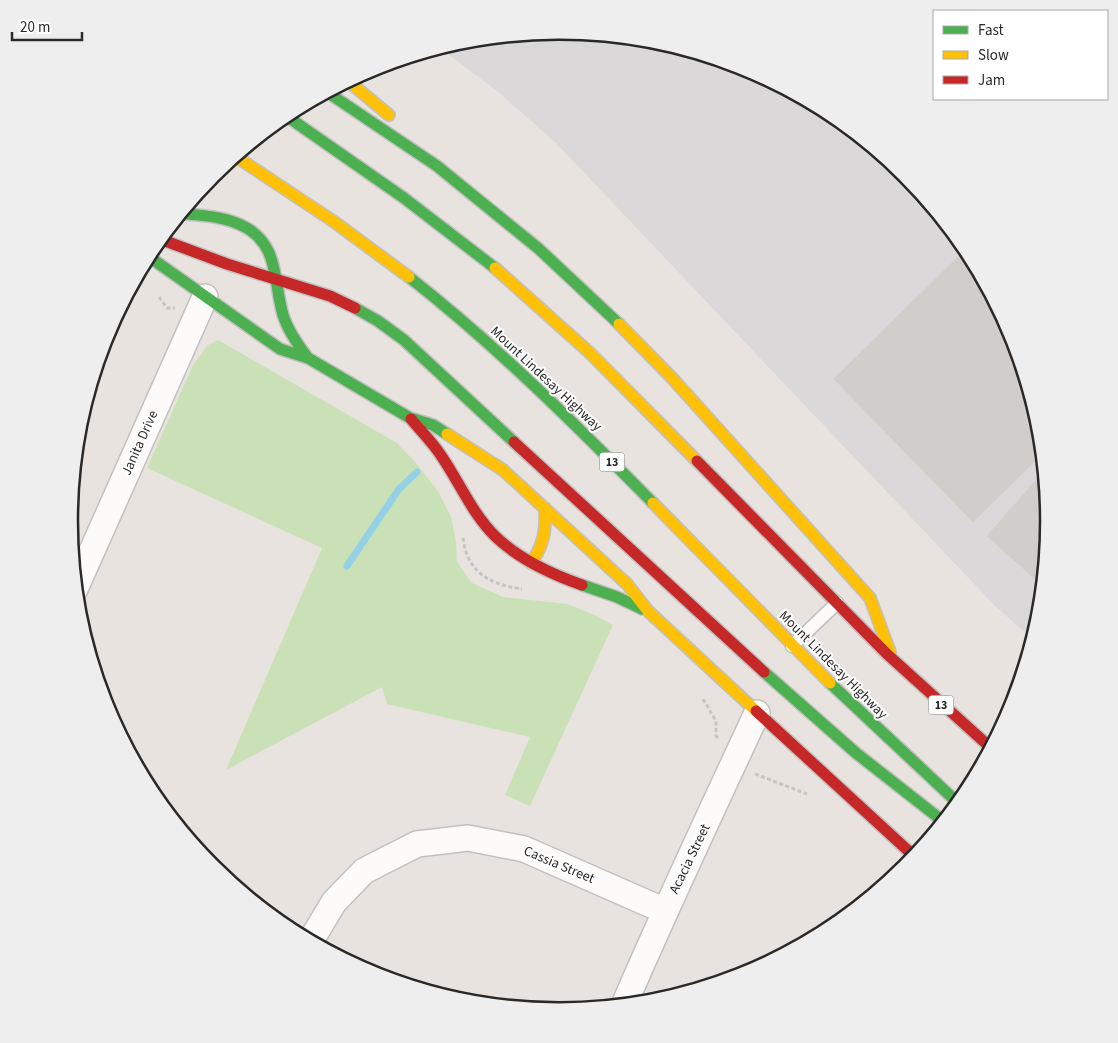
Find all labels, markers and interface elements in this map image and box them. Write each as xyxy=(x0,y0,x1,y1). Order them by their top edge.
scale bar xyxy=(12,10,82,42)
legend xyxy=(933,10,1108,100)
text: 20 m xyxy=(20,17,50,38)
text: Fast xyxy=(978,20,1004,41)
text: Slow xyxy=(978,45,1009,66)
text: Jam xyxy=(978,70,1005,91)
street label: Mount Lindesay Highway xyxy=(486,322,607,436)
street label: Janita Drive xyxy=(117,407,163,479)
road number: 13 xyxy=(600,452,624,472)
street label: Mount Lindesay Highway xyxy=(774,606,892,724)
road number: 13 xyxy=(928,696,954,714)
street label: Acacia Street xyxy=(664,820,716,897)
street label: Cassia Street xyxy=(521,841,598,889)

